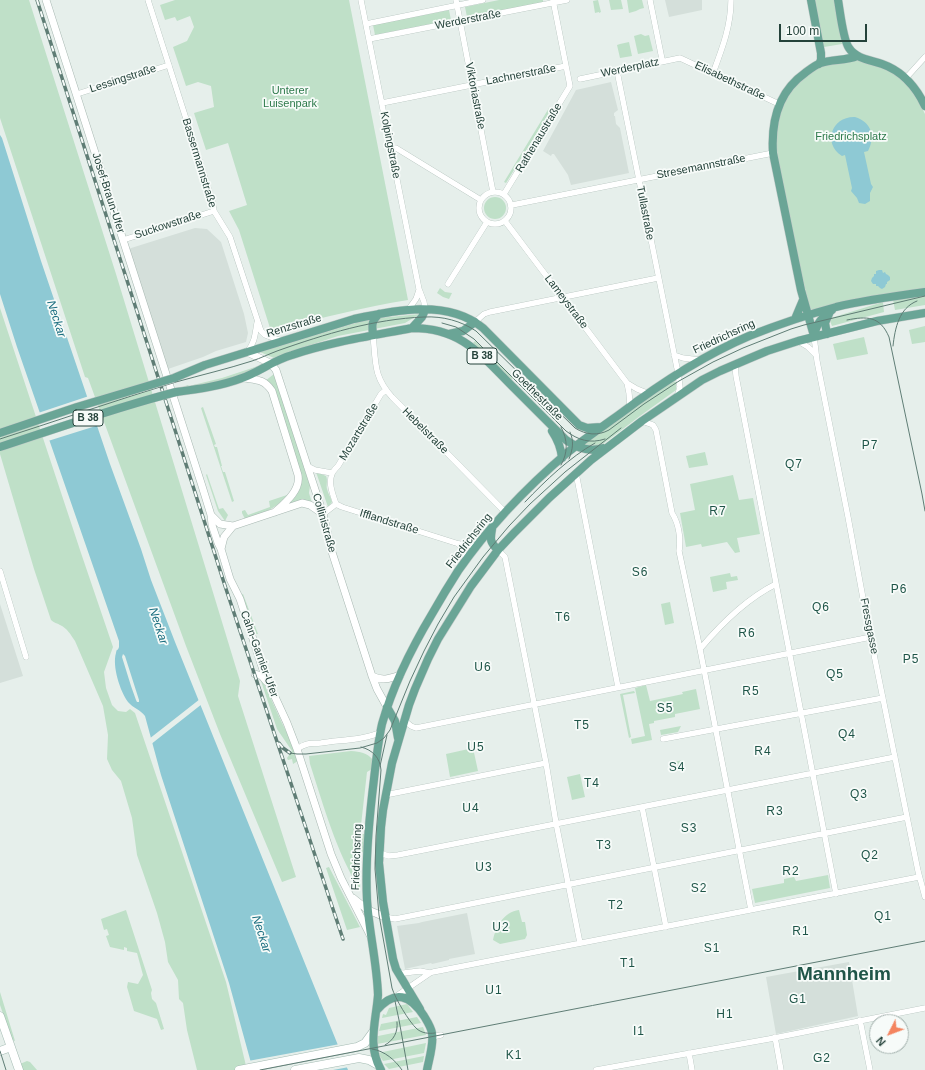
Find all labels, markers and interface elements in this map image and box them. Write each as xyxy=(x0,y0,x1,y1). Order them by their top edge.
street label: Werderstraße xyxy=(434,7,502,33)
scale bar xyxy=(781,16,869,42)
text: 100 m xyxy=(786,24,819,38)
street label: Werderplatz xyxy=(600,55,660,81)
street label: Elisabethstraße xyxy=(693,59,767,103)
street label: Lessingstraße xyxy=(88,62,158,96)
street label: Viktoriastraße xyxy=(462,62,488,130)
street label: Lachnerstraße xyxy=(485,62,557,88)
park label: Unterer Luisenpark xyxy=(263,84,317,110)
street label: Rathenaustraße xyxy=(513,101,565,175)
street label: Kolpingstraße xyxy=(377,110,403,180)
street label: Bassermannstraße xyxy=(179,117,219,209)
park label: Friedrichsplatz xyxy=(815,130,887,144)
street label: Josef-Braun-Ufer xyxy=(89,151,127,235)
street label: Stresemannstraße xyxy=(655,152,747,182)
street label: Tullastraße xyxy=(633,185,657,241)
street label: Suckowstraße xyxy=(133,208,203,242)
street label: Lameystraße xyxy=(541,272,591,332)
water label: Neckar xyxy=(43,299,69,339)
street label: Renzstraße xyxy=(265,311,323,341)
street label: Friedrichsring xyxy=(691,317,757,357)
road number: B 38 xyxy=(467,348,497,364)
street label: Goethestraße xyxy=(509,367,565,423)
street label: Mozartstraße xyxy=(337,401,381,463)
street label: Hebelstraße xyxy=(399,405,451,457)
road number: B 38 xyxy=(73,410,103,426)
district label: P7 xyxy=(862,439,878,453)
district label: Q7 xyxy=(785,458,803,472)
street label: Collinistraße xyxy=(309,492,339,554)
district label: R7 xyxy=(709,505,727,519)
street label: Ifflandstraße xyxy=(358,507,420,537)
street label: Friedrichsring xyxy=(443,511,495,571)
district label: S6 xyxy=(632,566,648,580)
district label: P6 xyxy=(891,583,907,597)
street label: Fressgasse xyxy=(857,597,881,655)
district label: Q6 xyxy=(812,601,830,615)
water label: Neckar xyxy=(145,606,171,646)
street label: Cahn-Garnier-Ufer xyxy=(237,609,281,699)
district label: T6 xyxy=(555,611,571,625)
district label: R6 xyxy=(738,627,756,641)
district label: P5 xyxy=(903,653,919,667)
district label: U6 xyxy=(474,661,492,675)
district label: Q5 xyxy=(826,668,844,682)
district label: R5 xyxy=(742,685,760,699)
district label: S5 xyxy=(657,702,673,716)
district label: T5 xyxy=(574,719,590,733)
district label: Q4 xyxy=(838,728,856,742)
district label: U5 xyxy=(467,741,485,755)
district label: R4 xyxy=(754,745,772,759)
district label: S4 xyxy=(669,761,685,775)
district label: T4 xyxy=(584,777,600,791)
district label: Q3 xyxy=(850,788,868,802)
district label: U4 xyxy=(462,802,480,816)
district label: R3 xyxy=(766,805,784,819)
district label: S3 xyxy=(681,822,697,836)
street label: Friedrichsring xyxy=(349,823,365,891)
district label: T3 xyxy=(596,839,612,853)
district label: Q2 xyxy=(861,849,879,863)
district label: U3 xyxy=(475,861,493,875)
district label: R2 xyxy=(782,865,800,879)
district label: S2 xyxy=(691,882,707,896)
district label: T2 xyxy=(608,899,624,913)
district label: Q1 xyxy=(874,910,892,924)
water label: Neckar xyxy=(248,914,274,954)
district label: U2 xyxy=(492,921,510,935)
district label: R1 xyxy=(792,925,810,939)
district label: S1 xyxy=(704,942,720,956)
district label: T1 xyxy=(620,957,636,971)
district label: Mannheim xyxy=(797,964,891,986)
district label: U1 xyxy=(485,984,503,998)
district label: G1 xyxy=(789,993,807,1007)
district label: H1 xyxy=(716,1008,734,1022)
north arrow xyxy=(869,1014,909,1054)
district label: I1 xyxy=(633,1025,645,1039)
text: N xyxy=(874,1034,888,1048)
district label: K1 xyxy=(506,1049,522,1063)
district label: G2 xyxy=(813,1052,831,1066)

